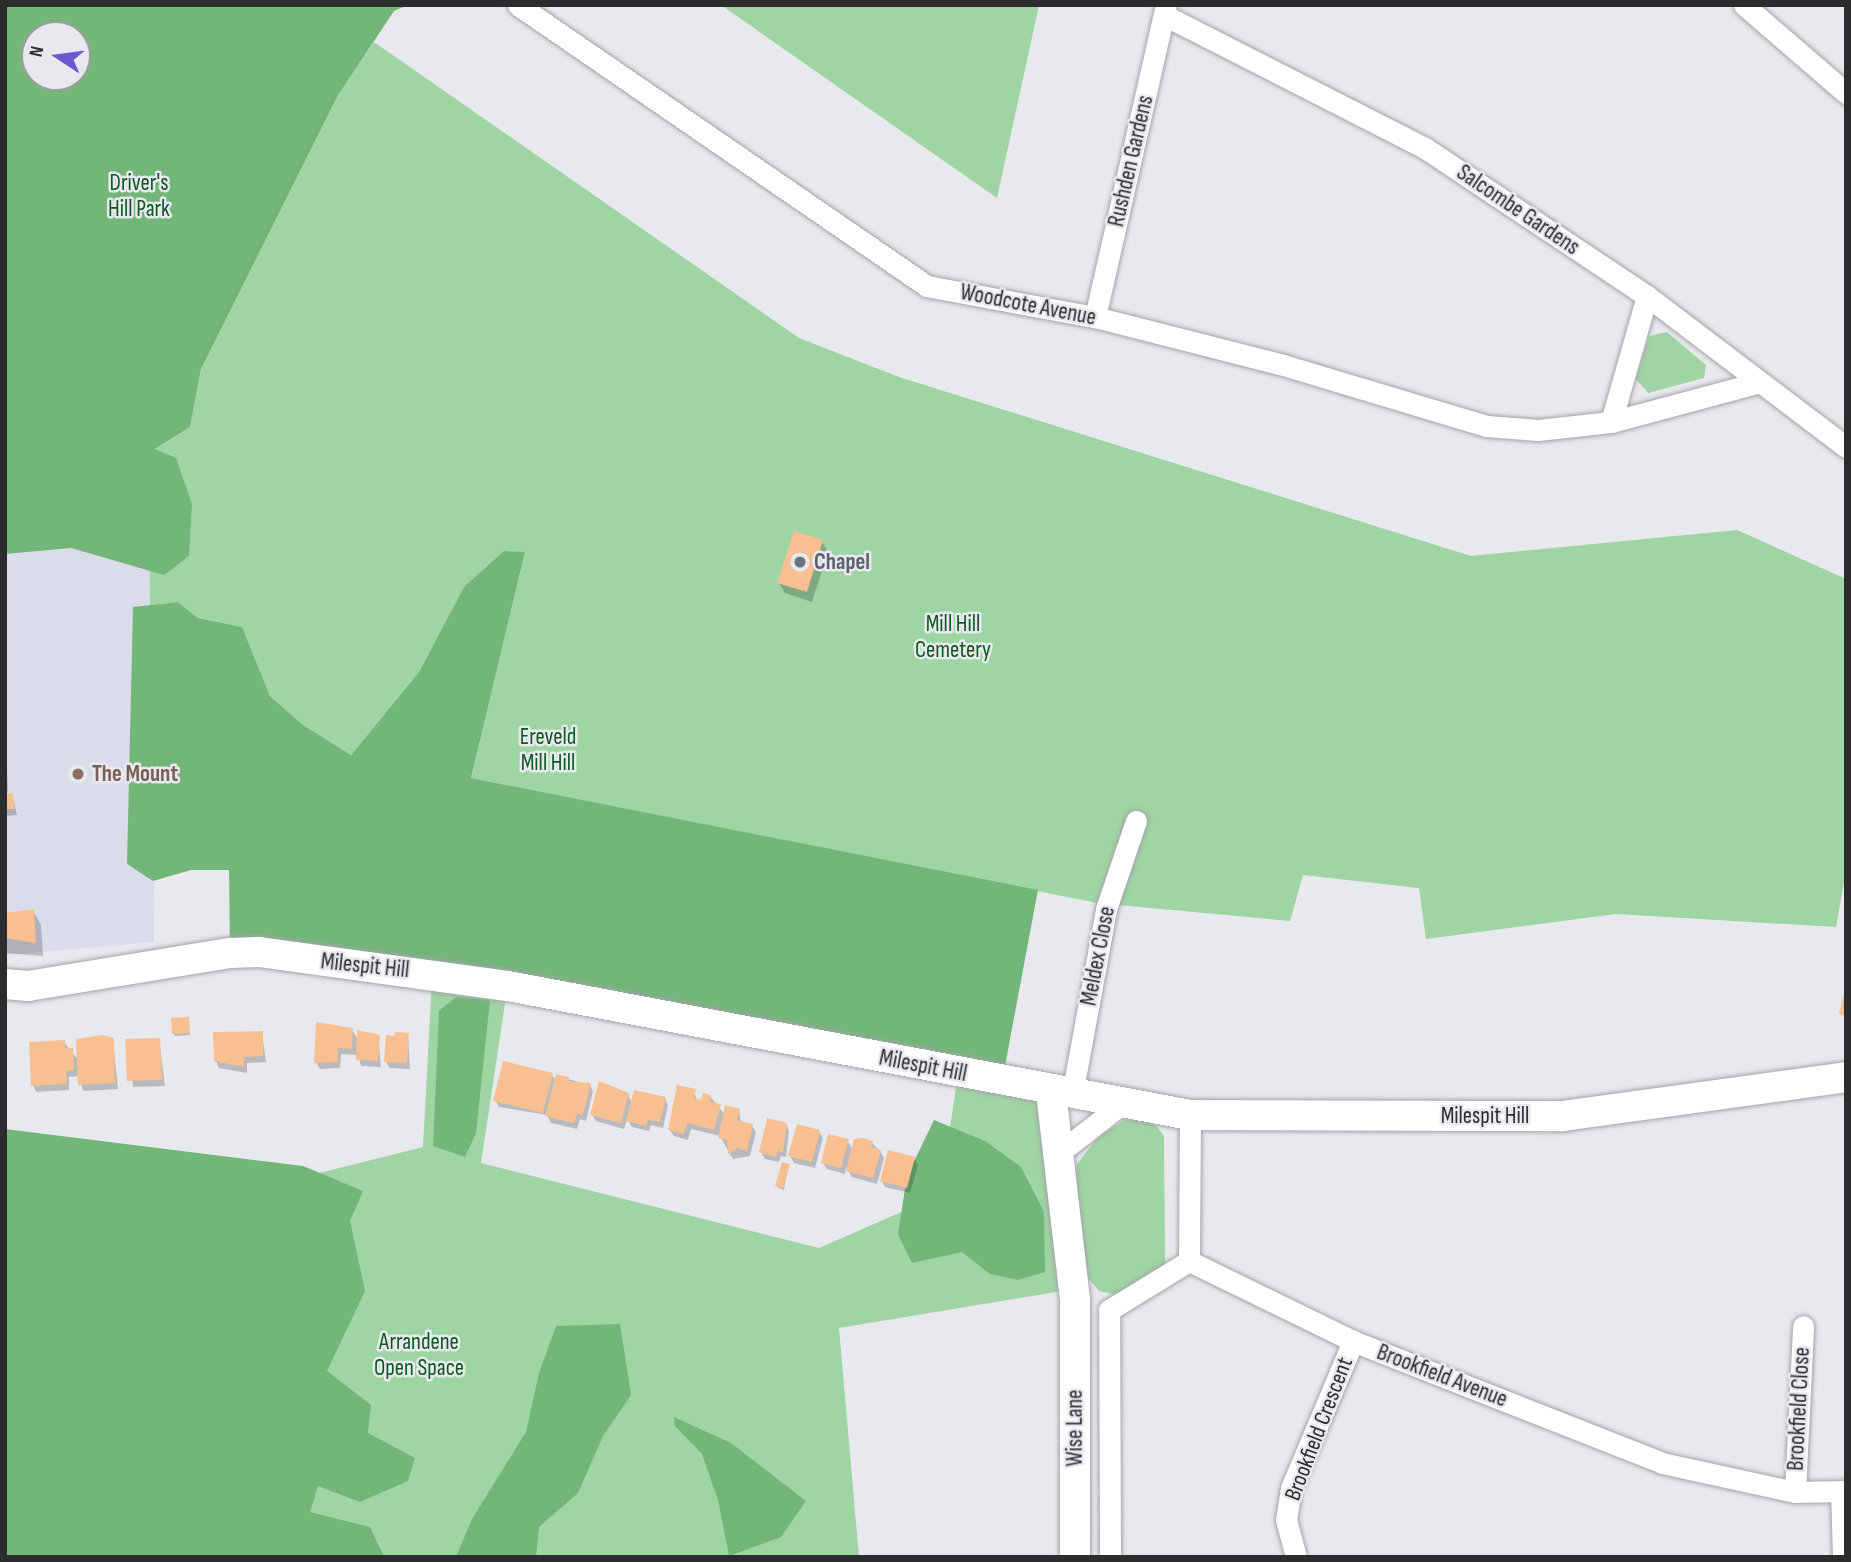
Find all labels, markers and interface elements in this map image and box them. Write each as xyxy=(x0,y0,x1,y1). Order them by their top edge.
north arrow xyxy=(21,21,91,91)
text: N xyxy=(25,44,49,59)
street label: Rushden Gardens xyxy=(1102,93,1160,229)
street label: Salcombe Gardens xyxy=(1451,159,1585,261)
park label: Driver's Hill Park xyxy=(108,169,170,223)
street label: Woodcote Avenue xyxy=(958,278,1098,332)
place label: Chapel xyxy=(814,548,870,576)
marker: Chapel xyxy=(792,554,808,570)
park label: Mill Hill Cemetery xyxy=(915,610,991,664)
park label: Ereveld Mill Hill xyxy=(520,723,576,777)
place label: The Mount xyxy=(92,760,178,788)
marker: The Mount xyxy=(70,766,86,782)
street label: Meldex Close xyxy=(1075,904,1121,1008)
street label: Milespit Hill xyxy=(319,948,411,984)
street label: Milespit Hill xyxy=(877,1044,969,1088)
street label: Milespit Hill xyxy=(1441,1102,1529,1130)
park label: Arrandene Open Space xyxy=(374,1328,464,1382)
street label: Brookfield Avenue xyxy=(1373,1338,1511,1414)
street label: Brookfield Close xyxy=(1782,1347,1816,1471)
street label: Brookfield Crescent xyxy=(1279,1353,1359,1505)
street label: Wise Lane xyxy=(1061,1390,1089,1466)

